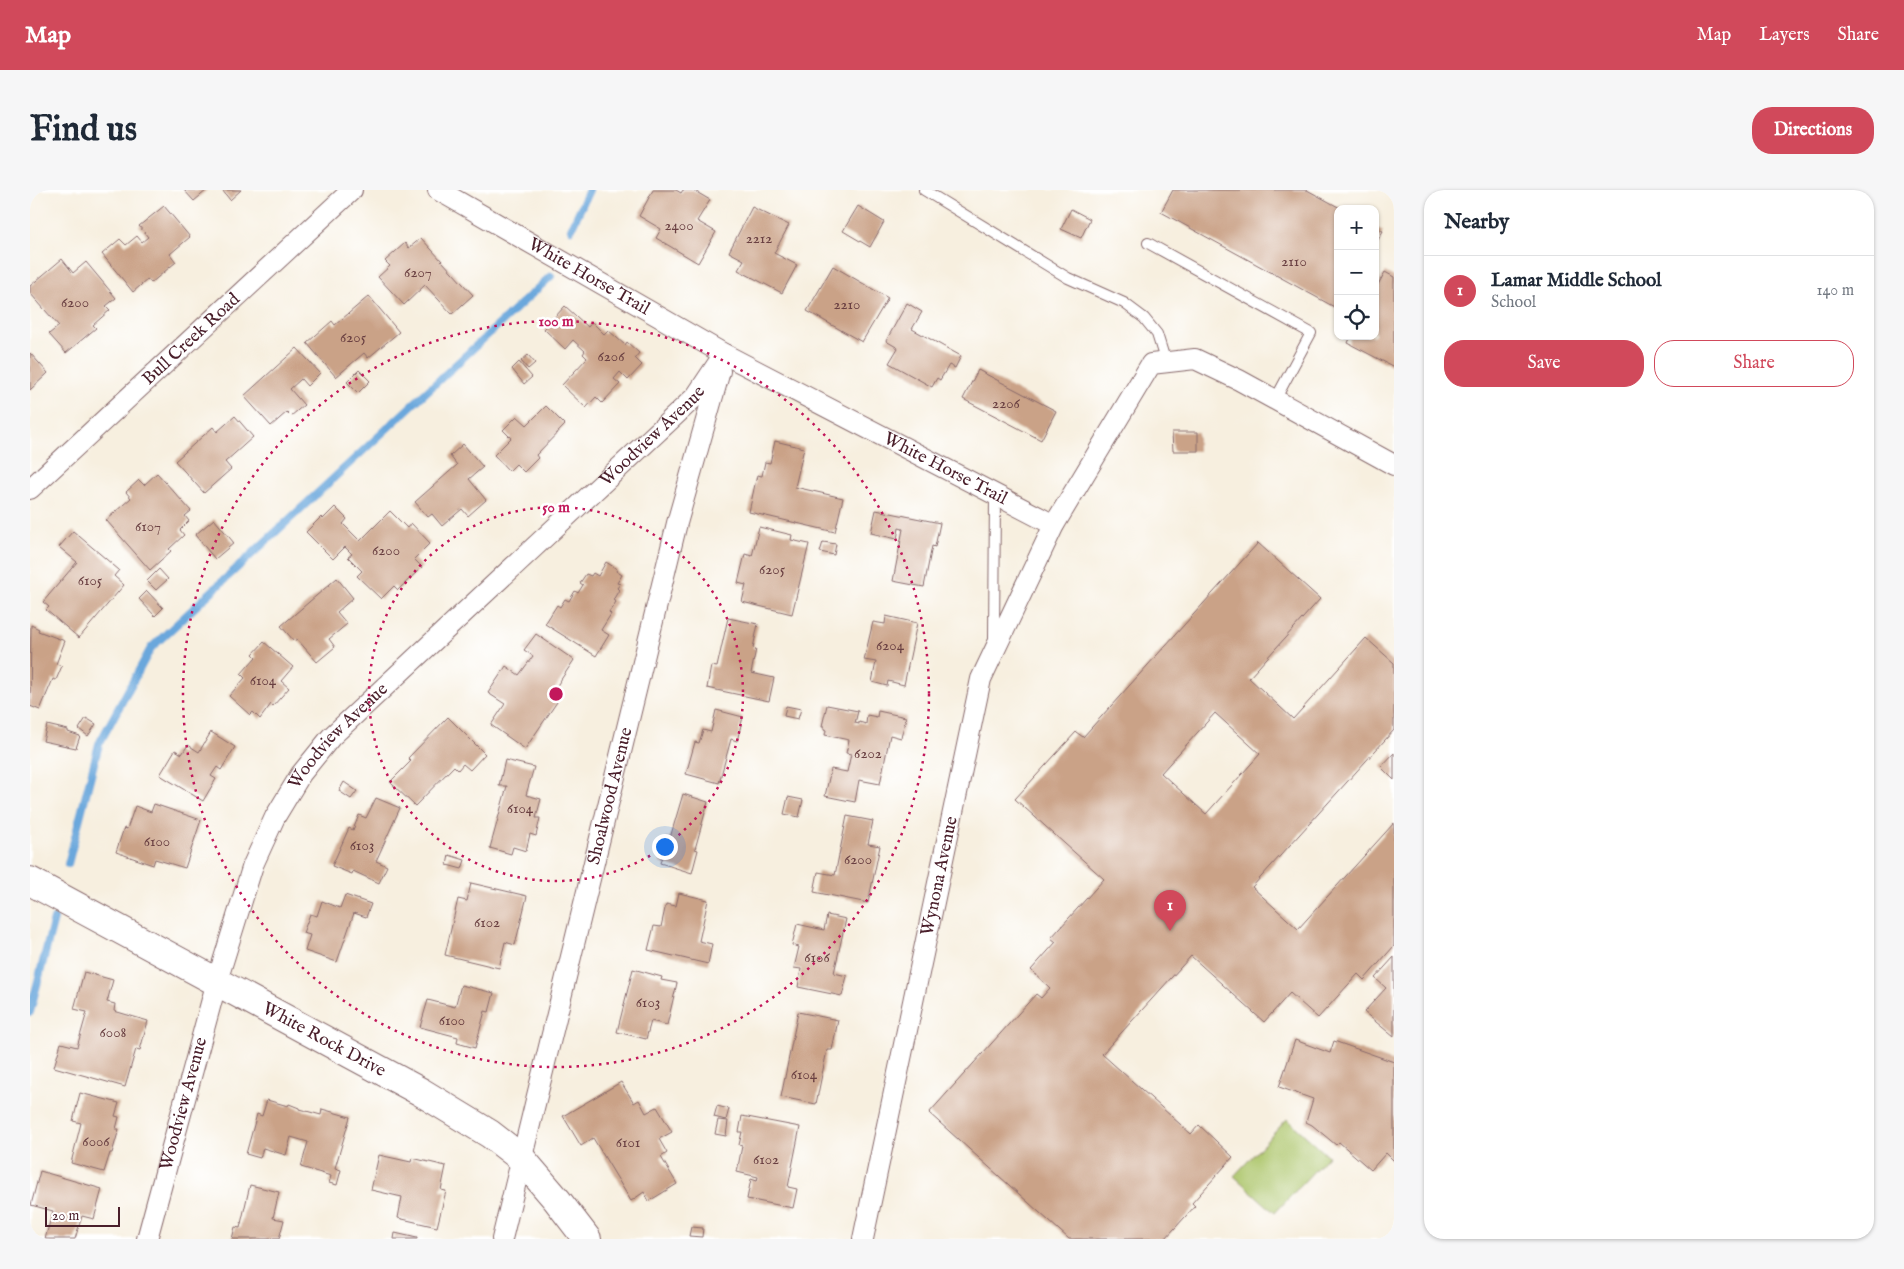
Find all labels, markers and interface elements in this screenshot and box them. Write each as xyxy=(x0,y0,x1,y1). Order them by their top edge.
text: Map xyxy=(25,20,71,51)
text: Map xyxy=(1697,24,1731,47)
text: Layers xyxy=(1759,24,1810,47)
text: Share xyxy=(1838,24,1879,47)
button: Directions xyxy=(1752,107,1874,154)
text: Find us xyxy=(30,108,137,153)
map controls xyxy=(1334,205,1379,340)
button: + xyxy=(1334,205,1379,250)
text: Nearby xyxy=(1444,209,1509,236)
house number: 2400 xyxy=(664,216,694,235)
house number: 2212 xyxy=(746,229,772,248)
street label: White Horse Trail xyxy=(524,233,654,321)
button: − xyxy=(1334,250,1379,295)
house number: 2110 xyxy=(1281,252,1307,271)
house number: 6207 xyxy=(404,263,432,282)
text: Lamar Middle School xyxy=(1491,269,1661,293)
text: 1 xyxy=(1457,281,1463,301)
text: 140 m xyxy=(1816,281,1854,301)
street label: Bull Creek Road xyxy=(137,288,245,390)
house number: 6200 xyxy=(61,293,89,312)
text: School xyxy=(1491,293,1536,313)
house number: 2210 xyxy=(834,295,860,314)
button: locate xyxy=(1334,295,1379,340)
text: 100 m xyxy=(538,312,574,331)
house number: 6205 xyxy=(340,328,367,347)
button: Save xyxy=(1444,340,1644,387)
button: Share xyxy=(1654,340,1854,387)
house number: 6206 xyxy=(597,347,625,366)
street label: Woodview Avenue xyxy=(595,382,711,491)
house number: 2206 xyxy=(992,394,1021,413)
street label: White Horse Trail xyxy=(879,427,1011,510)
text: 50 m xyxy=(542,498,570,517)
house number: 6107 xyxy=(135,517,161,536)
house number: 6200 xyxy=(372,541,400,560)
house number: 6205 xyxy=(759,560,786,579)
house number: 6105 xyxy=(78,571,103,590)
house number: 6204 xyxy=(876,636,905,655)
house number: 6104 xyxy=(250,671,277,690)
street label: Woodview Avenue xyxy=(283,678,393,793)
centre of rings xyxy=(547,685,565,703)
street label: Shoalwood Avenue xyxy=(582,725,638,867)
house number: 6202 xyxy=(854,744,882,763)
house number: 6104 xyxy=(507,799,534,818)
street label: Wynona Avenue xyxy=(916,814,963,938)
house number: 6100 xyxy=(144,832,170,851)
your location xyxy=(652,834,678,860)
house number: 6103 xyxy=(350,836,374,855)
house number: 6200 xyxy=(844,850,872,869)
pin: 1 xyxy=(1154,890,1186,931)
house number: 6102 xyxy=(474,913,500,932)
house number: 6106 xyxy=(804,948,830,967)
house number: 6103 xyxy=(636,993,660,1012)
street label: White Rock Drive xyxy=(258,997,390,1082)
house number: 6100 xyxy=(439,1011,465,1030)
house number: 6008 xyxy=(100,1023,127,1042)
street label: Woodview Avenue xyxy=(155,1035,213,1173)
house number: 6104 xyxy=(791,1065,818,1084)
house number: 6006 xyxy=(82,1132,110,1151)
house number: 6101 xyxy=(616,1133,640,1152)
house number: 6102 xyxy=(753,1150,779,1169)
scale bar xyxy=(45,1204,120,1227)
text: 20 m xyxy=(52,1207,79,1225)

